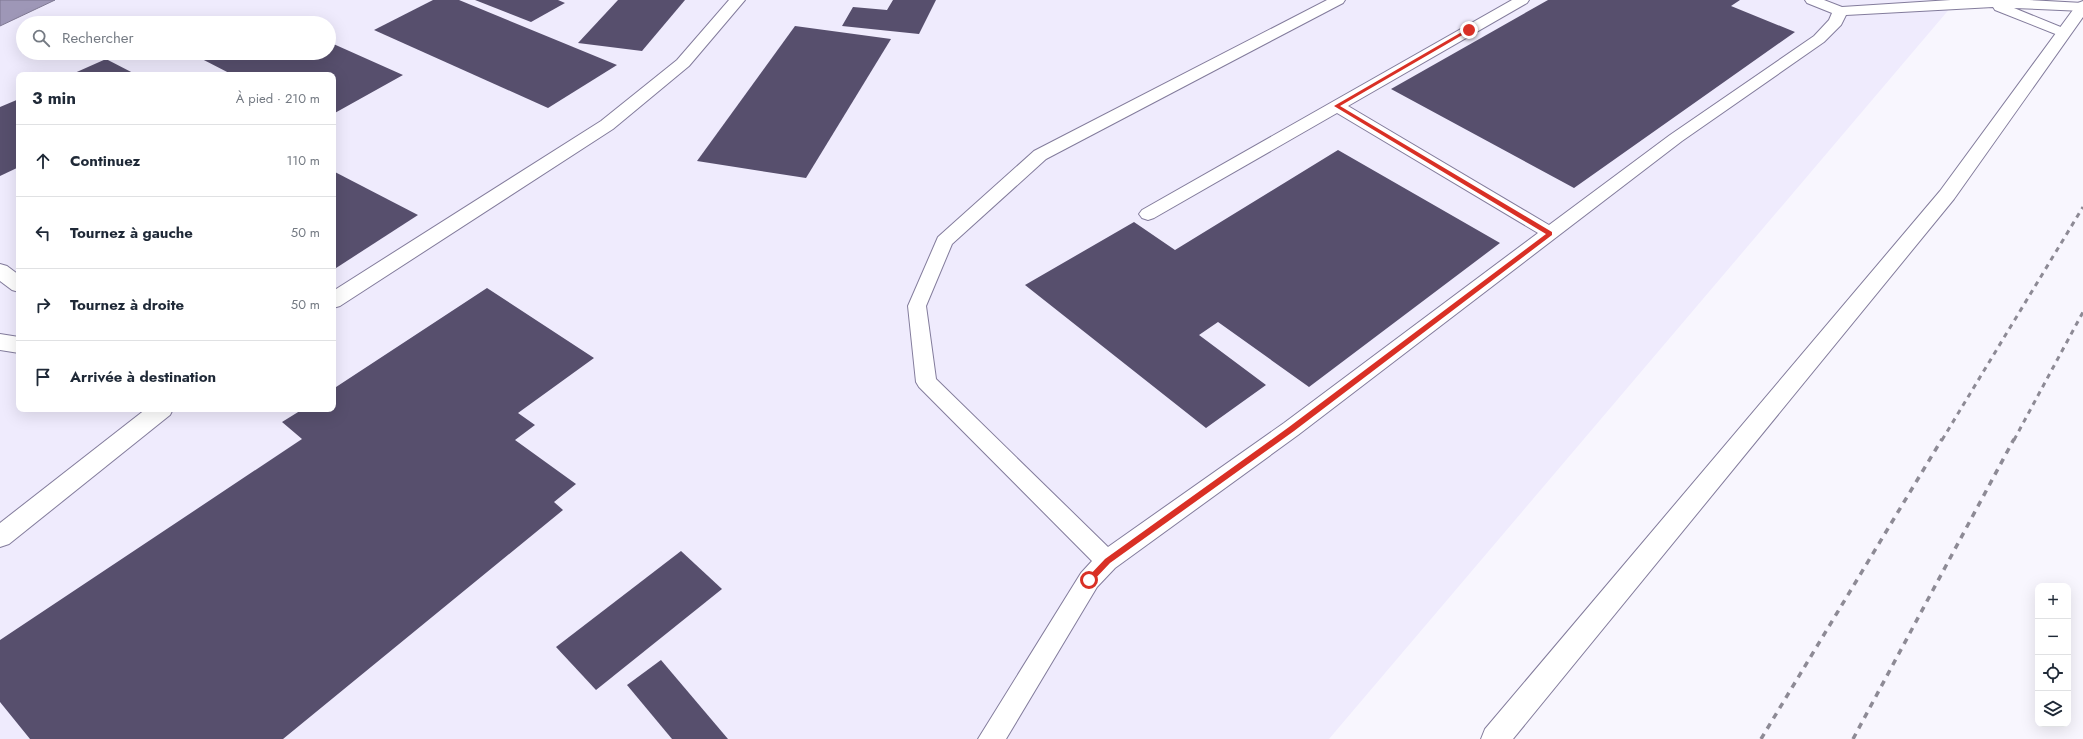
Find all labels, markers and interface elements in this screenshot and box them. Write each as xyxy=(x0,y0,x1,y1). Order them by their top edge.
search box xyxy=(16,16,336,60)
route end xyxy=(1460,21,1478,39)
icon: search xyxy=(30,27,52,49)
text: Rechercher xyxy=(62,27,134,49)
text: 3 min xyxy=(32,86,76,110)
text: À pied · 210 m xyxy=(236,89,320,108)
icon: ahead xyxy=(32,150,54,172)
text: Continuez xyxy=(70,150,140,172)
text: 110 m xyxy=(286,151,320,170)
icon: left xyxy=(32,222,54,244)
text: Tournez à gauche xyxy=(70,222,193,244)
text: 50 m xyxy=(291,223,320,242)
icon: right xyxy=(32,294,54,316)
text: Tournez à droite xyxy=(70,294,184,316)
text: 50 m xyxy=(291,295,320,314)
icon: arrive xyxy=(32,366,54,388)
text: Arrivée à destination xyxy=(70,366,216,388)
route start xyxy=(1080,571,1098,589)
map controls xyxy=(2035,583,2071,727)
button: + xyxy=(2035,583,2071,619)
button: − xyxy=(2035,619,2071,655)
button: locate xyxy=(2035,655,2071,691)
button: layers xyxy=(2035,691,2071,727)

